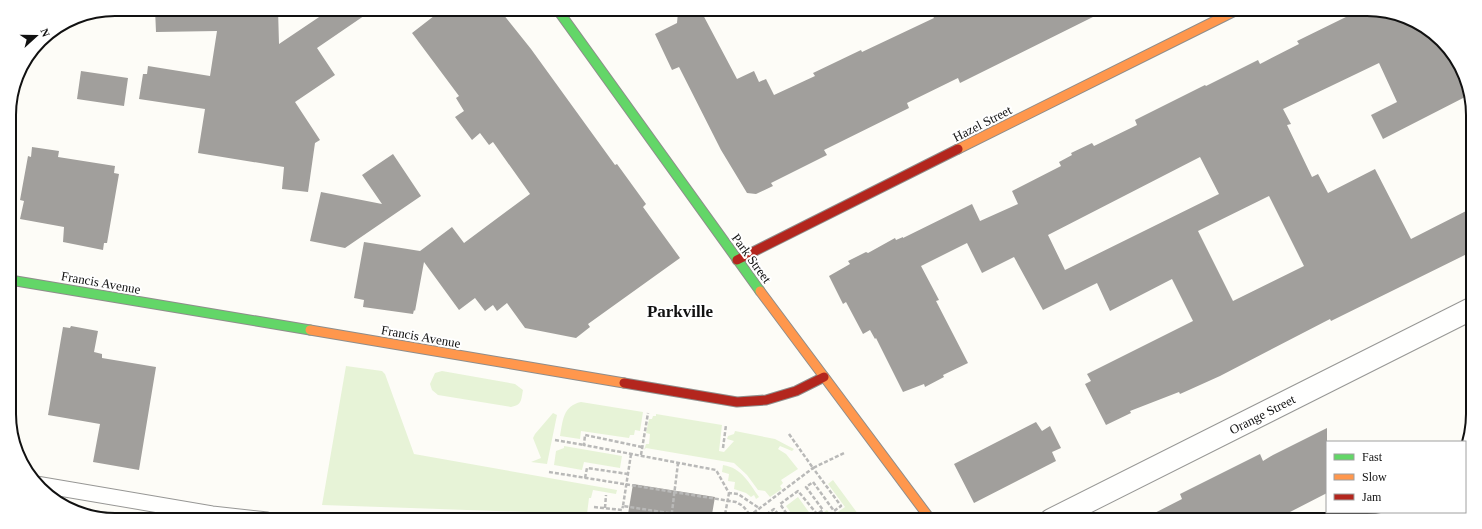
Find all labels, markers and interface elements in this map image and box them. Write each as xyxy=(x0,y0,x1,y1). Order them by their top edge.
north arrow xyxy=(16,16,56,56)
text: N xyxy=(38,27,52,38)
street label: Hazel Street xyxy=(950,102,1014,145)
street label: Park Street xyxy=(729,231,775,286)
street label: Francis Avenue xyxy=(60,268,142,297)
district label: Parkville xyxy=(647,302,713,321)
street label: Francis Avenue xyxy=(380,322,462,351)
street label: Orange Street xyxy=(1227,391,1298,437)
legend xyxy=(1326,441,1466,513)
text: Fast xyxy=(1362,450,1383,464)
text: Slow xyxy=(1362,470,1387,484)
text: Jam xyxy=(1362,490,1382,504)

